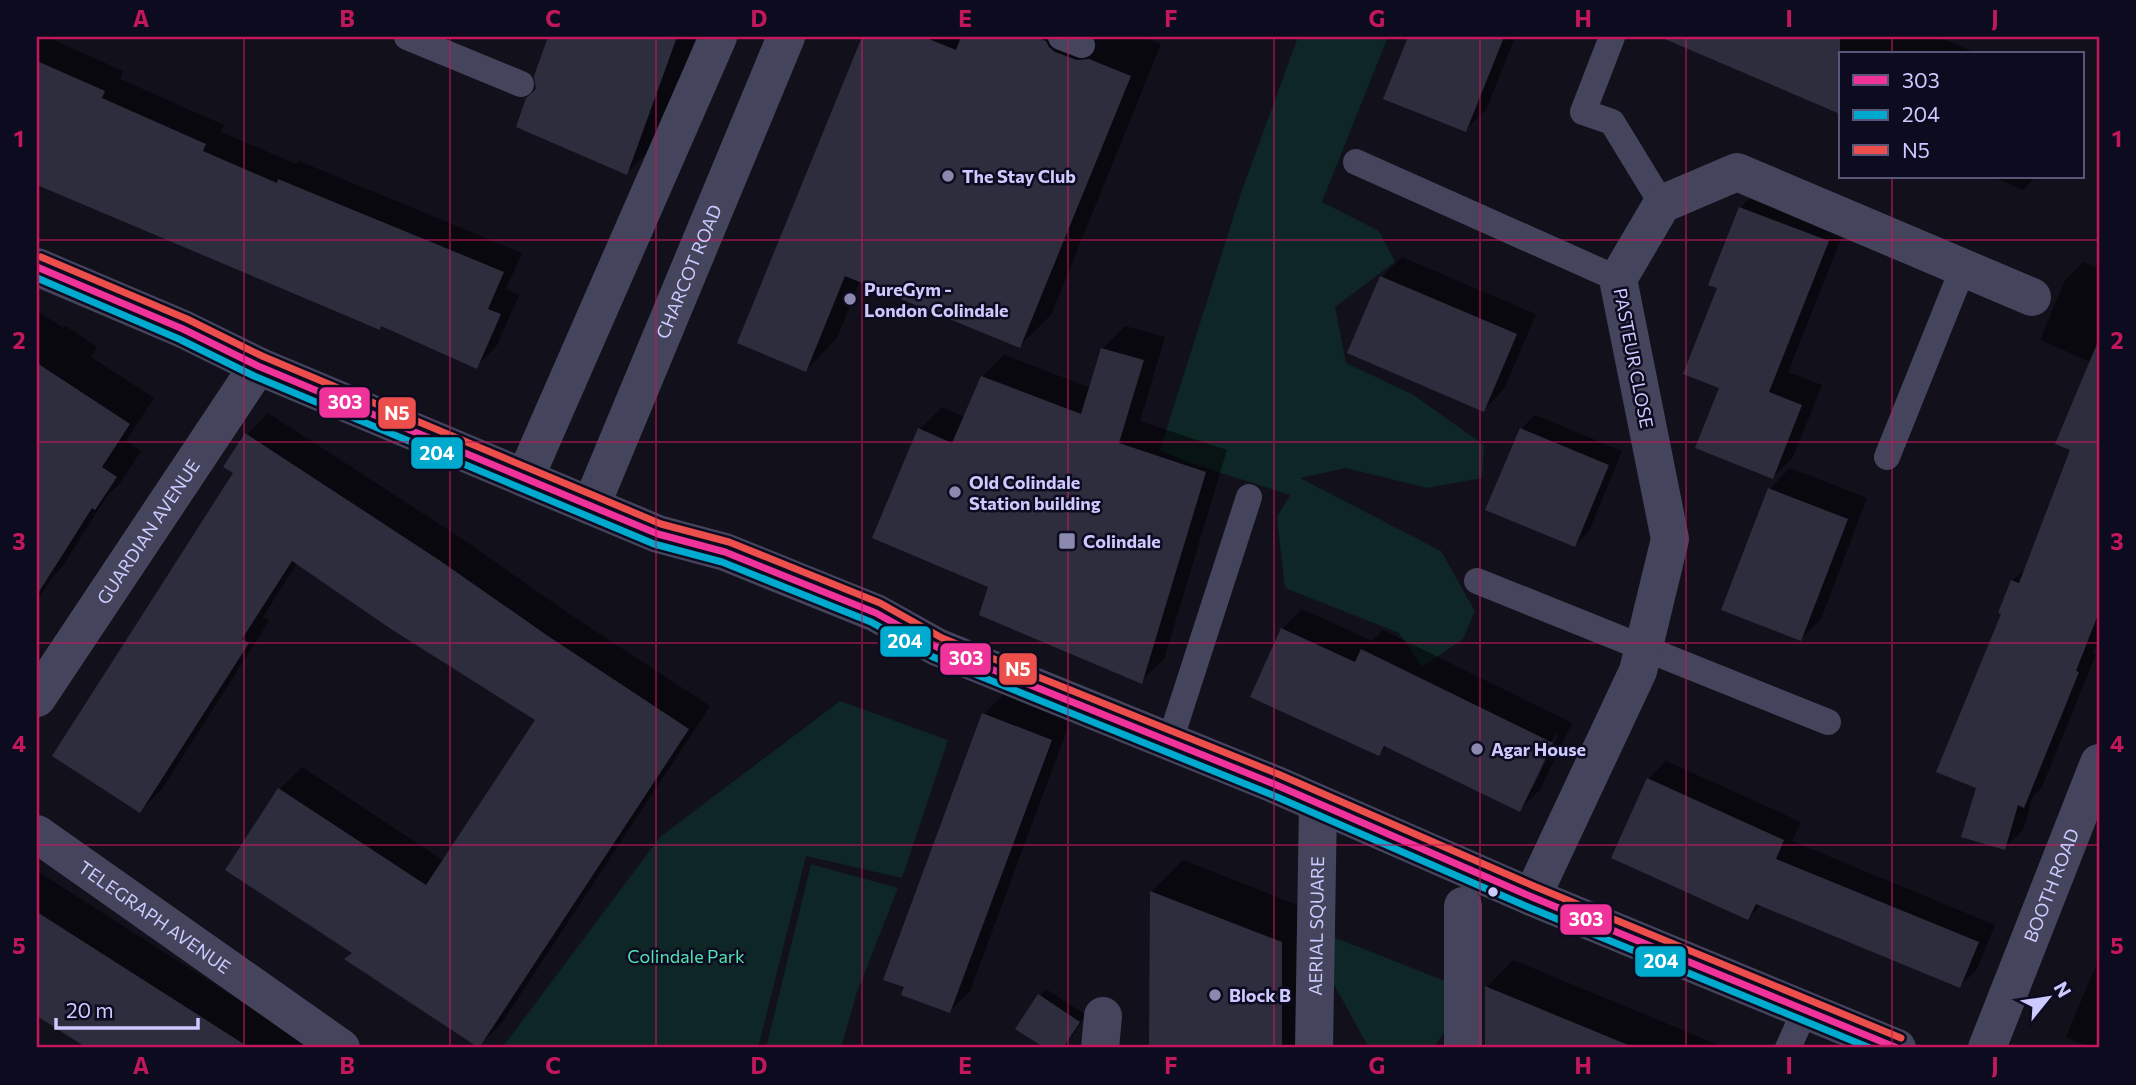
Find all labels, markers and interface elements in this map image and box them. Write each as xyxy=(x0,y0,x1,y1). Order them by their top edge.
text: A xyxy=(133,4,150,32)
text: B xyxy=(339,4,355,32)
text: C xyxy=(545,4,561,32)
text: D xyxy=(751,4,768,32)
text: E xyxy=(958,4,972,32)
text: F xyxy=(1164,4,1178,32)
text: G xyxy=(1369,4,1385,32)
text: H xyxy=(1574,4,1592,32)
text: I xyxy=(1785,4,1793,32)
text: J xyxy=(1991,4,1999,32)
legend xyxy=(1839,52,2084,178)
text: 303 xyxy=(1902,67,1940,92)
text: 204 xyxy=(1902,101,1940,126)
text: 1 xyxy=(14,124,24,152)
text: 1 xyxy=(2112,124,2122,152)
text: N5 xyxy=(1902,137,1930,162)
place label: The Stay Club xyxy=(962,165,1076,187)
marker: The Stay Club xyxy=(940,168,956,184)
street label: CHARCOT ROAD xyxy=(651,201,726,342)
place label: PureGym - London Colindale xyxy=(864,278,1009,321)
street label: PASTEUR CLOSE xyxy=(1610,286,1658,430)
marker: PureGym - London Colindale xyxy=(842,291,858,307)
text: 2 xyxy=(12,326,26,354)
text: 2 xyxy=(2110,326,2124,354)
line badge: 303 xyxy=(318,386,371,419)
text: 303 xyxy=(328,390,362,413)
line badge: N5 xyxy=(377,396,417,430)
text: N5 xyxy=(384,401,410,424)
line badge: 204 xyxy=(410,436,464,470)
text: 204 xyxy=(420,441,455,464)
street label: GUARDIAN AVENUE xyxy=(92,455,204,608)
place label: Old Colindale Station building xyxy=(969,471,1101,514)
marker: Old Colindale Station building xyxy=(947,484,963,500)
text: 3 xyxy=(12,527,26,555)
text: 3 xyxy=(2110,527,2124,555)
place label: Colindale xyxy=(1083,530,1161,552)
marker: Colindale xyxy=(1057,531,1077,551)
line badge: 204 xyxy=(879,625,932,658)
text: 204 xyxy=(888,629,923,652)
line badge: 303 xyxy=(939,642,992,676)
text: 303 xyxy=(949,646,983,669)
line badge: N5 xyxy=(998,652,1038,686)
text: N5 xyxy=(1005,657,1031,680)
text: 4 xyxy=(12,729,26,757)
text: 4 xyxy=(2110,729,2124,757)
place label: Agar House xyxy=(1491,738,1586,760)
marker: Agar House xyxy=(1469,741,1485,757)
street label: BOOTH ROAD xyxy=(2019,825,2083,945)
street label: TELEGRAPH AVENUE xyxy=(75,856,235,978)
street label: AERIAL SQUARE xyxy=(1304,856,1328,996)
unlabelled marker xyxy=(1486,885,1500,899)
line badge: 303 xyxy=(1559,903,1613,936)
text: 303 xyxy=(1569,907,1603,930)
text: 5 xyxy=(12,931,26,959)
text: 5 xyxy=(2110,931,2124,959)
park label: Colindale Park xyxy=(627,945,745,967)
line badge: 204 xyxy=(1634,945,1687,978)
text: 204 xyxy=(1644,949,1679,972)
north arrow xyxy=(2014,962,2084,1032)
text: N xyxy=(2050,977,2077,1001)
place label: Block B xyxy=(1229,984,1291,1006)
scale bar xyxy=(56,987,198,1031)
marker: Block B xyxy=(1207,987,1223,1003)
text: 20 m xyxy=(66,997,114,1022)
text: A xyxy=(133,1051,150,1079)
text: B xyxy=(339,1051,355,1079)
text: C xyxy=(545,1051,561,1079)
text: D xyxy=(751,1051,768,1079)
text: E xyxy=(958,1051,972,1079)
text: F xyxy=(1164,1051,1178,1079)
text: G xyxy=(1369,1051,1385,1079)
text: H xyxy=(1574,1051,1592,1079)
text: I xyxy=(1785,1051,1793,1079)
text: J xyxy=(1991,1051,1999,1079)

